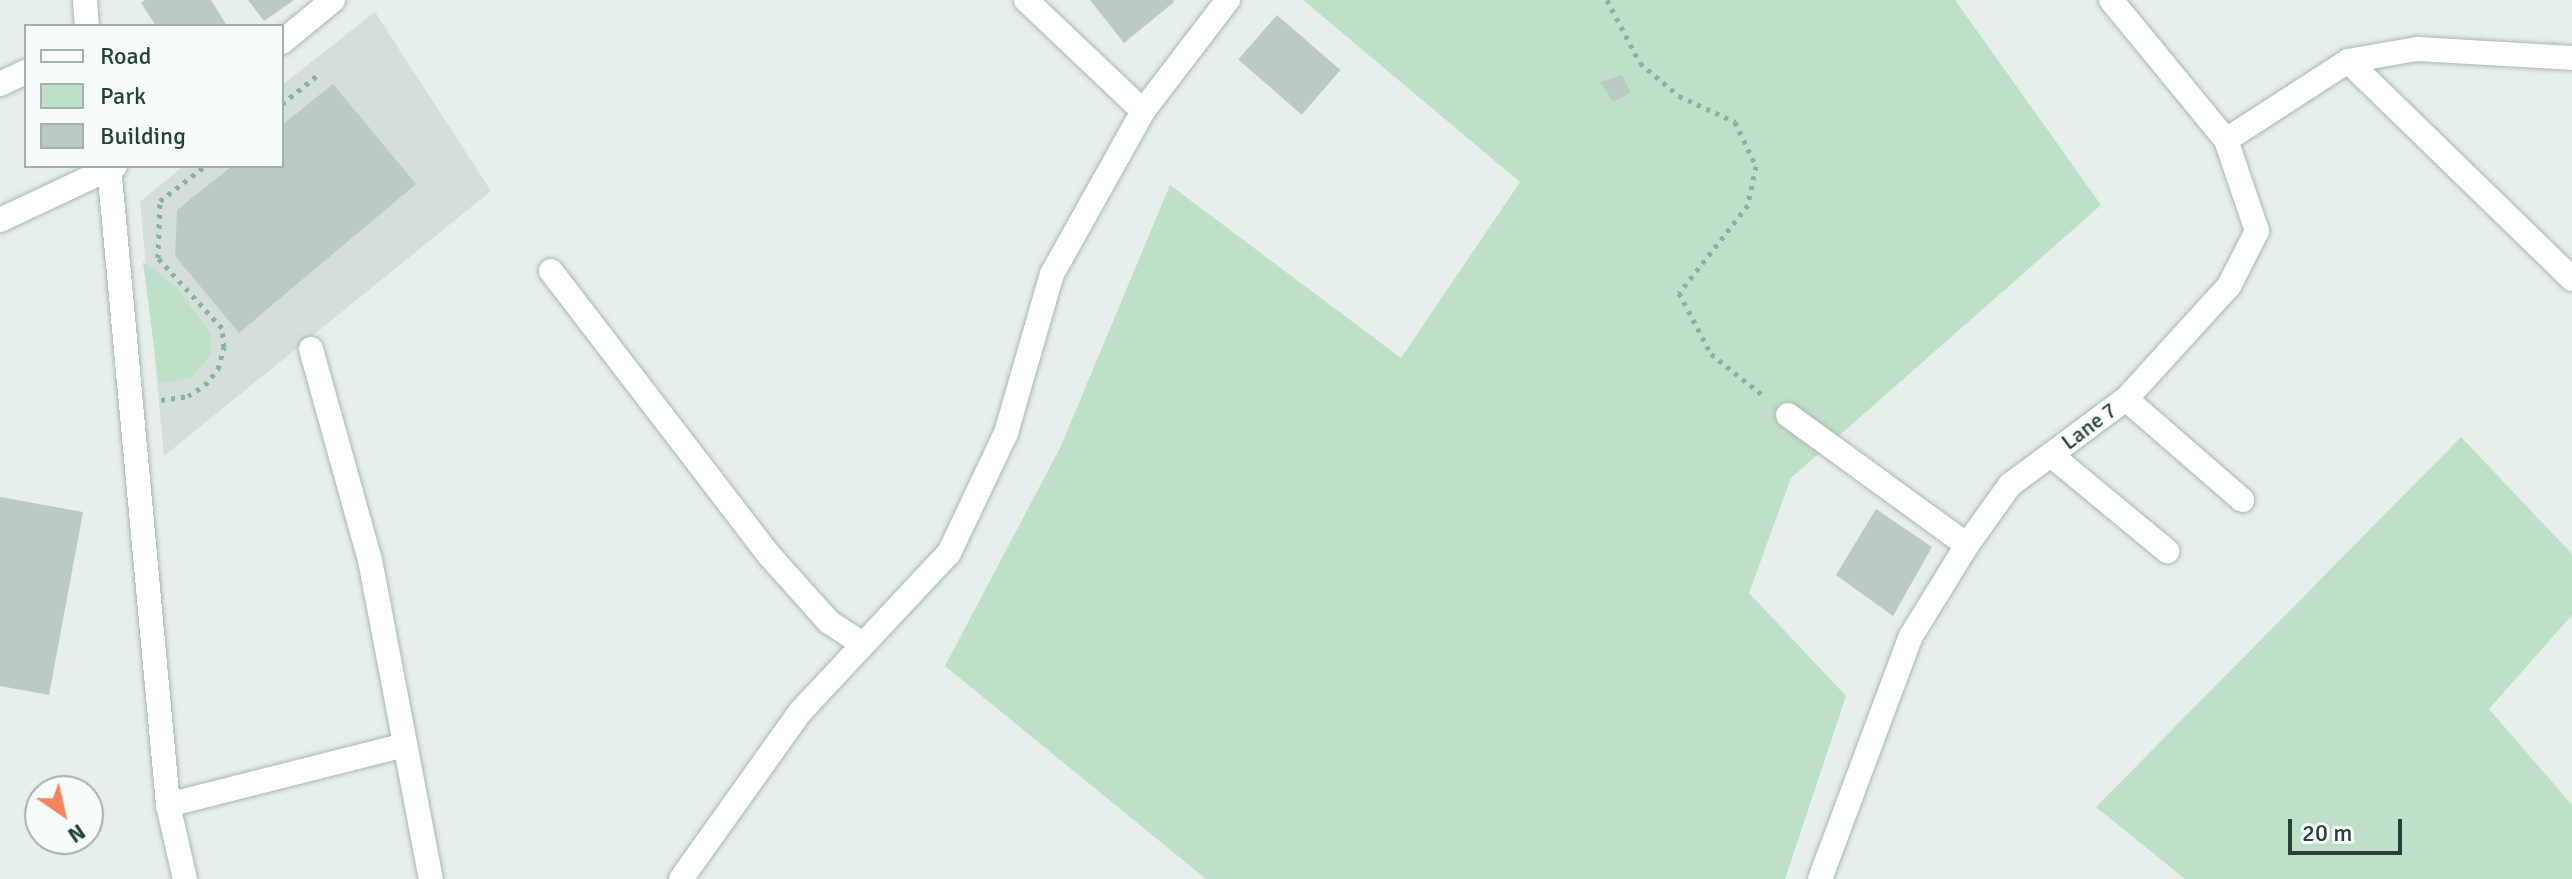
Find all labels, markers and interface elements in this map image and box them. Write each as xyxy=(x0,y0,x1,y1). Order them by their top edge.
legend xyxy=(24,24,284,168)
text: Road xyxy=(100,41,151,71)
text: Park xyxy=(100,81,146,111)
text: Building xyxy=(100,121,186,151)
street label: Lane 7 xyxy=(2056,397,2122,455)
north arrow xyxy=(24,775,104,855)
scale bar xyxy=(2292,803,2406,853)
text: N xyxy=(63,818,90,849)
text: 20 m xyxy=(2302,818,2352,848)

